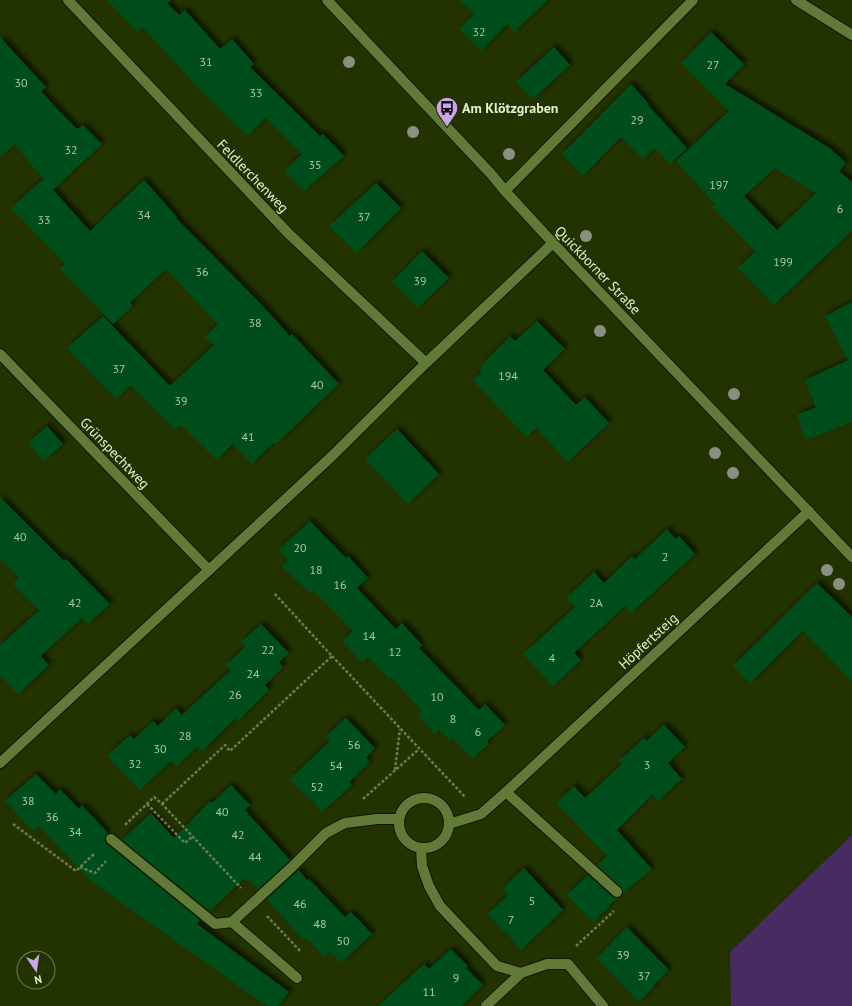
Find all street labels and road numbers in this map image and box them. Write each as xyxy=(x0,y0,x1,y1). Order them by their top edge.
street label: Feldlerchenweg xyxy=(213,135,293,217)
street label: Quickborner Straße xyxy=(551,222,645,318)
street label: Grünspechtweg xyxy=(76,414,154,492)
street label: Höpfertsteig xyxy=(615,609,681,673)

